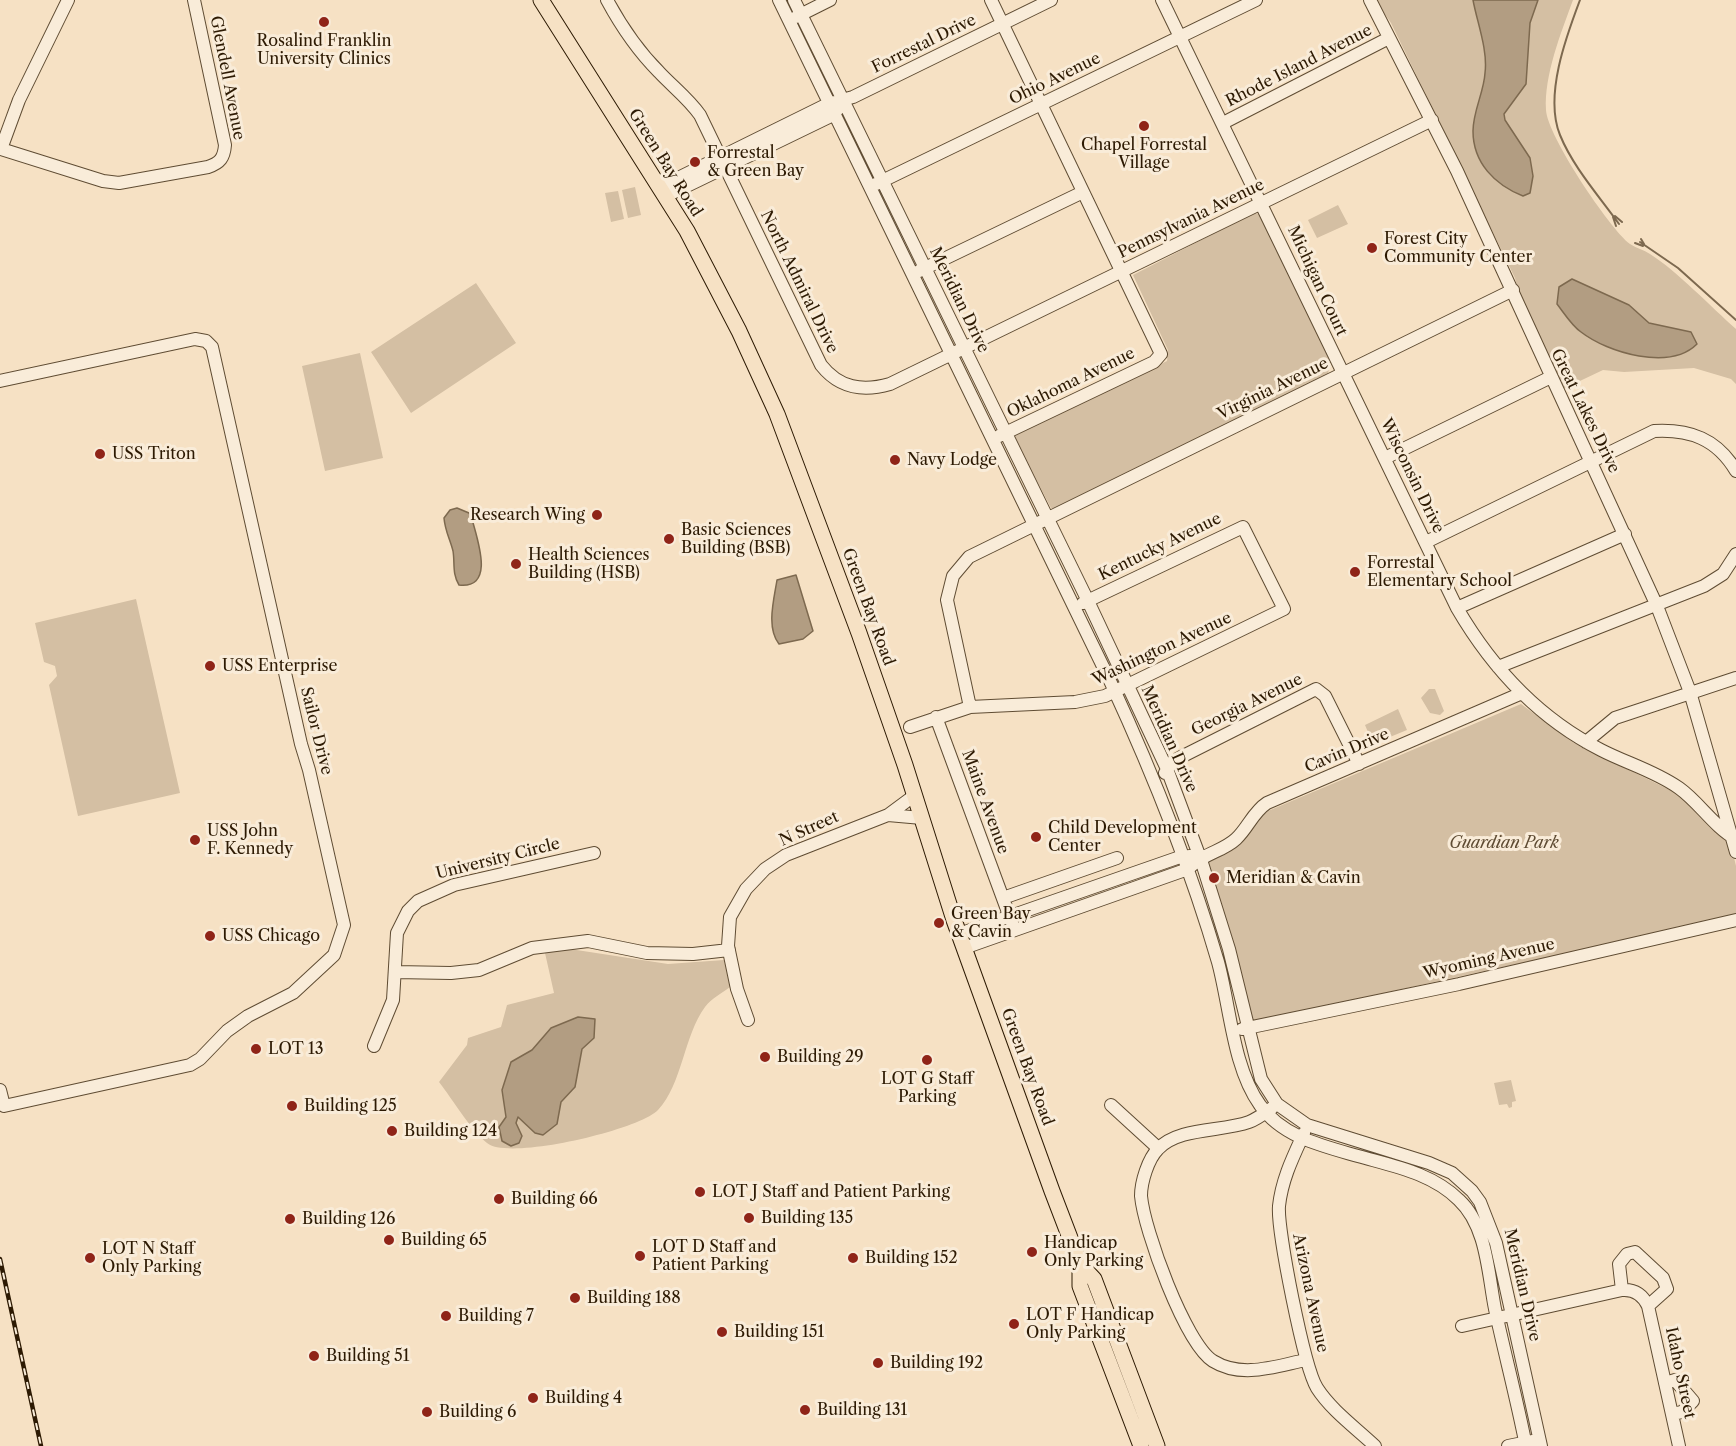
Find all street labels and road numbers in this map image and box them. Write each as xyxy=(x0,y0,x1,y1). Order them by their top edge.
street label: Forrestal Drive xyxy=(869,11,979,77)
street label: Glendell Avenue xyxy=(206,14,248,142)
street label: Rhode Island Avenue xyxy=(1223,21,1375,111)
street label: Ohio Avenue xyxy=(1006,49,1104,109)
street label: Green Bay Road xyxy=(624,106,706,220)
street label: Pennsylvania Avenue xyxy=(1115,175,1267,263)
street label: North Admiral Drive xyxy=(756,208,842,356)
street label: Michigan Court xyxy=(1283,223,1351,339)
street label: Meridian Drive xyxy=(925,244,993,356)
street label: Oklahoma Avenue xyxy=(1004,344,1138,422)
street label: Great Lakes Drive xyxy=(1547,346,1623,476)
street label: Virginia Avenue xyxy=(1214,354,1332,424)
street label: Wisconsin Drive xyxy=(1376,415,1448,537)
street label: Kentucky Avenue xyxy=(1096,509,1224,585)
street label: Green Bay Road xyxy=(838,546,898,668)
street label: Washington Avenue xyxy=(1089,608,1235,690)
street label: Georgia Avenue xyxy=(1188,670,1306,740)
street label: Meridian Drive xyxy=(1137,682,1201,796)
street label: Sailor Drive xyxy=(296,685,336,777)
street label: Cavin Drive xyxy=(1302,725,1392,777)
street label: Maine Avenue xyxy=(957,747,1013,857)
street label: N Street xyxy=(776,807,842,851)
street label: University Circle xyxy=(434,834,562,884)
street label: Wyoming Avenue xyxy=(1421,935,1557,983)
street label: Green Bay Road xyxy=(997,1006,1057,1128)
street label: Meridian Drive xyxy=(1500,1227,1544,1343)
street label: Arizona Avenue xyxy=(1288,1232,1332,1354)
street label: Idaho Street xyxy=(1661,1325,1699,1421)

